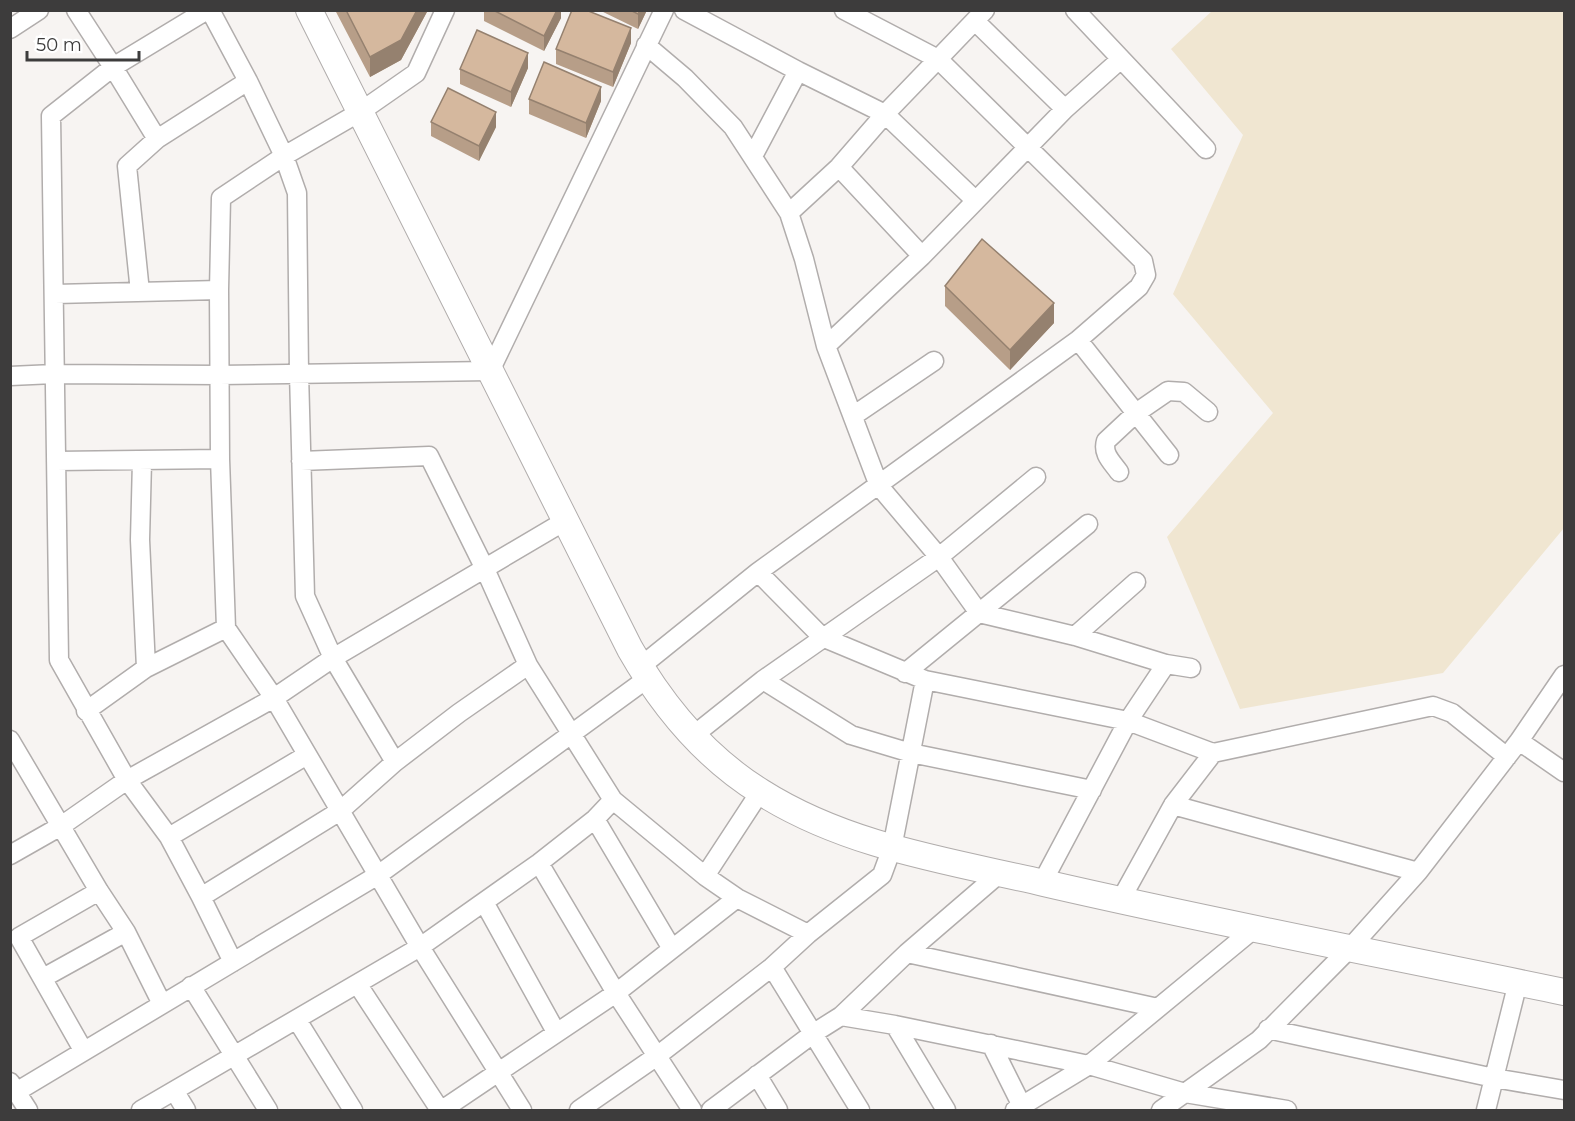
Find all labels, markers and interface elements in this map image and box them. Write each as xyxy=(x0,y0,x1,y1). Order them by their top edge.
scale bar xyxy=(27,24,140,62)
text: 50 m xyxy=(36,34,82,56)

